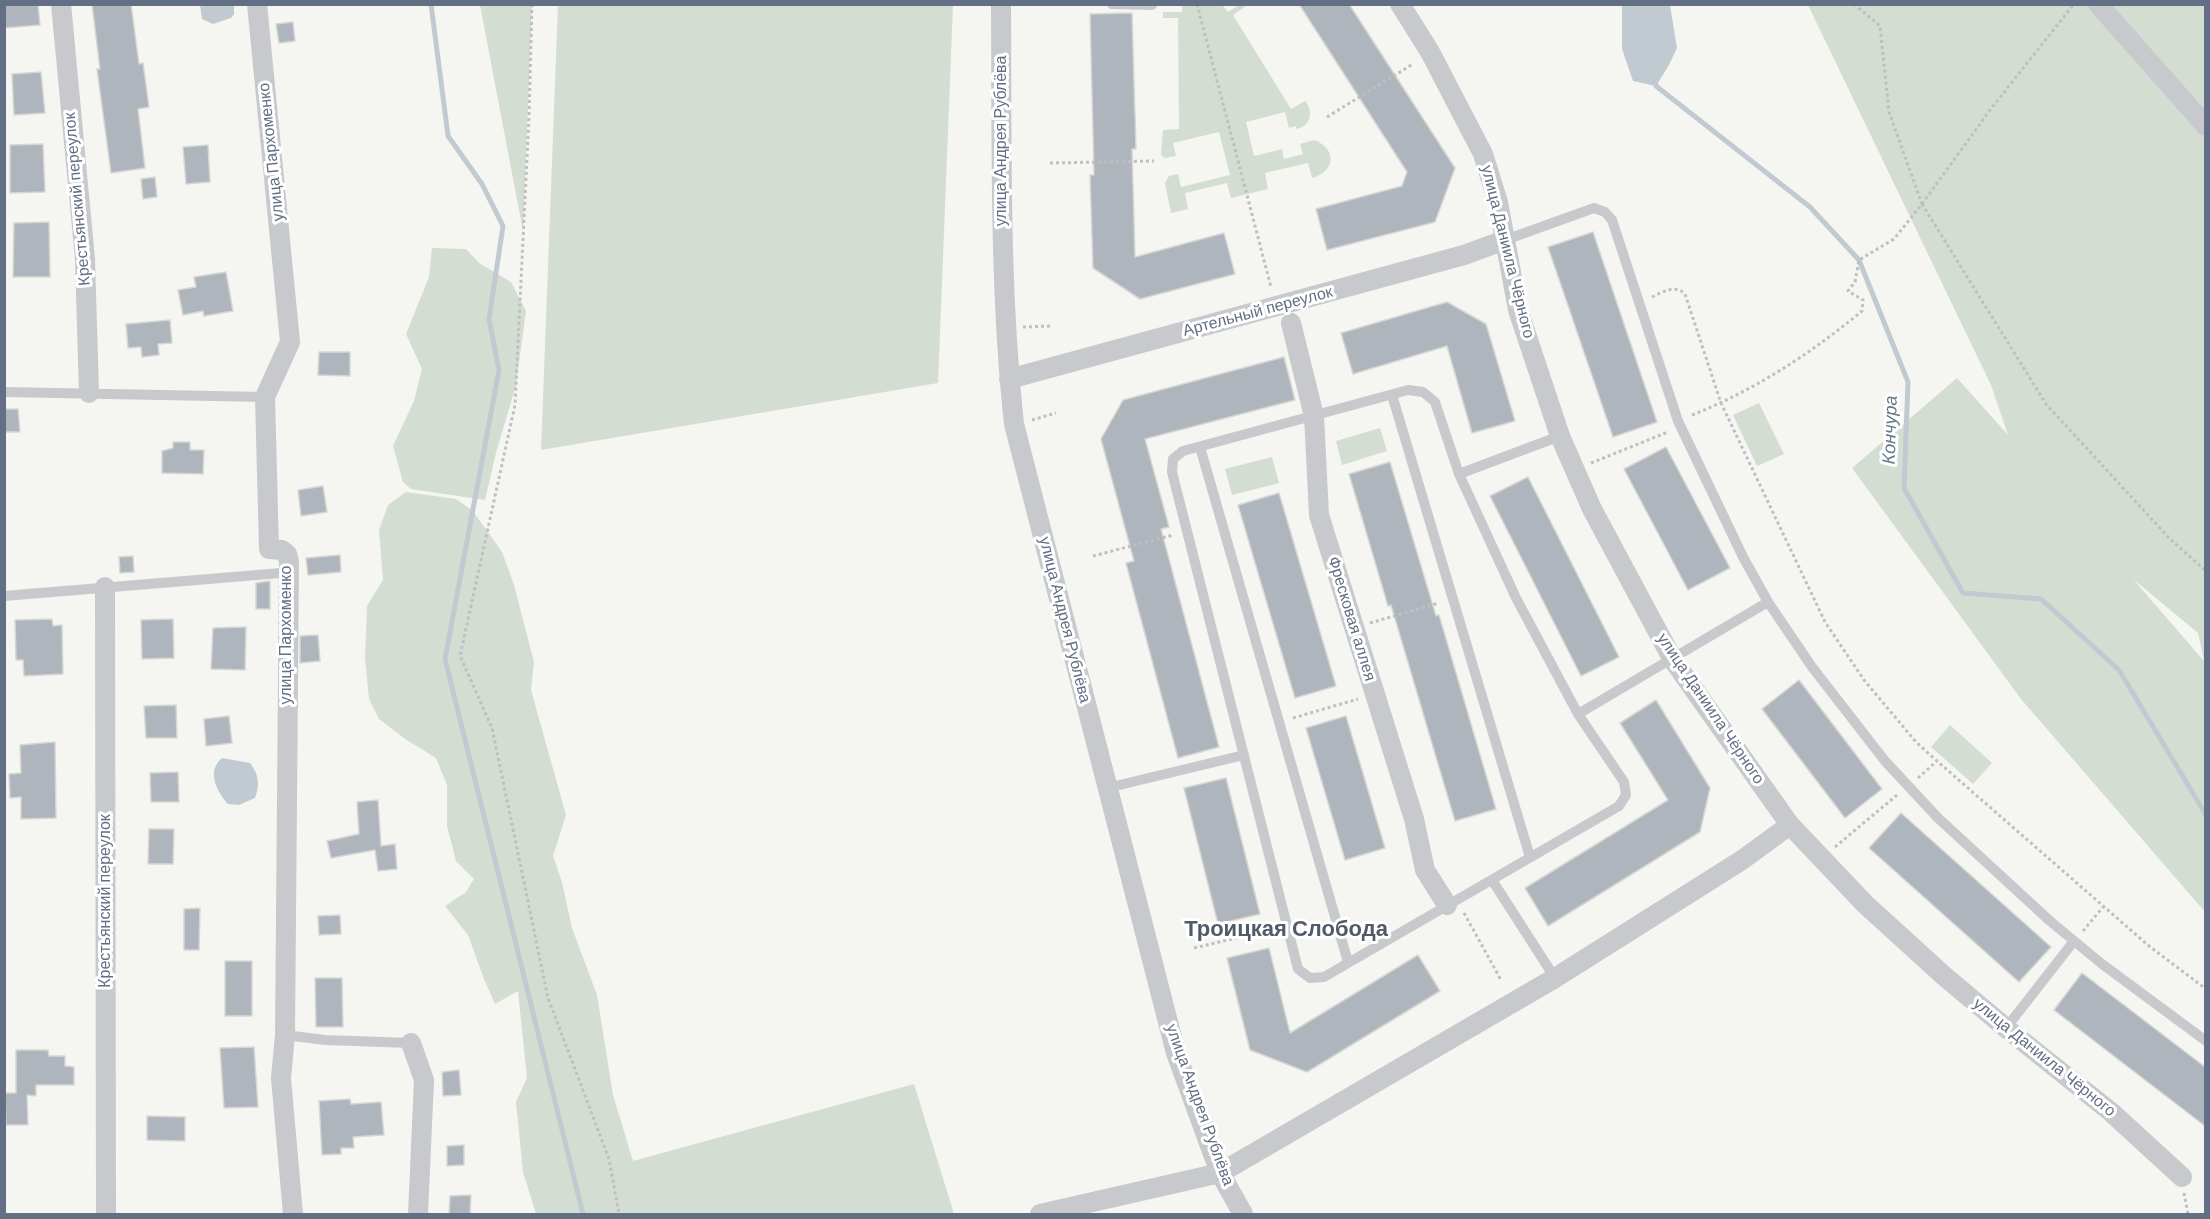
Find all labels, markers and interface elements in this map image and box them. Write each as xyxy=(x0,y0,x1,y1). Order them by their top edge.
street label: улица Андрея Рублёва xyxy=(992,56,1012,226)
street label: улица Пархоменко xyxy=(255,82,289,222)
street label: Крестьянский переулок xyxy=(61,112,95,286)
street label: улица Даниила Чёрного xyxy=(1476,163,1538,341)
street label: Артельный переулок xyxy=(1181,283,1335,341)
water label: Кончура xyxy=(1879,395,1903,465)
street label: улица Андрея Рублёва xyxy=(1034,535,1094,705)
street label: Фресковая аллея xyxy=(1323,554,1379,684)
street label: улица Пархоменко xyxy=(277,566,297,704)
street label: улица Даниила Чёрного xyxy=(1652,630,1768,788)
street label: Крестьянский переулок xyxy=(96,814,116,988)
district label: Троицкая Слобода xyxy=(1184,917,1388,943)
street label: улица Даниила Чёрного xyxy=(1969,995,2119,1121)
street label: улица Андрея Рублёва xyxy=(1161,1022,1237,1188)

